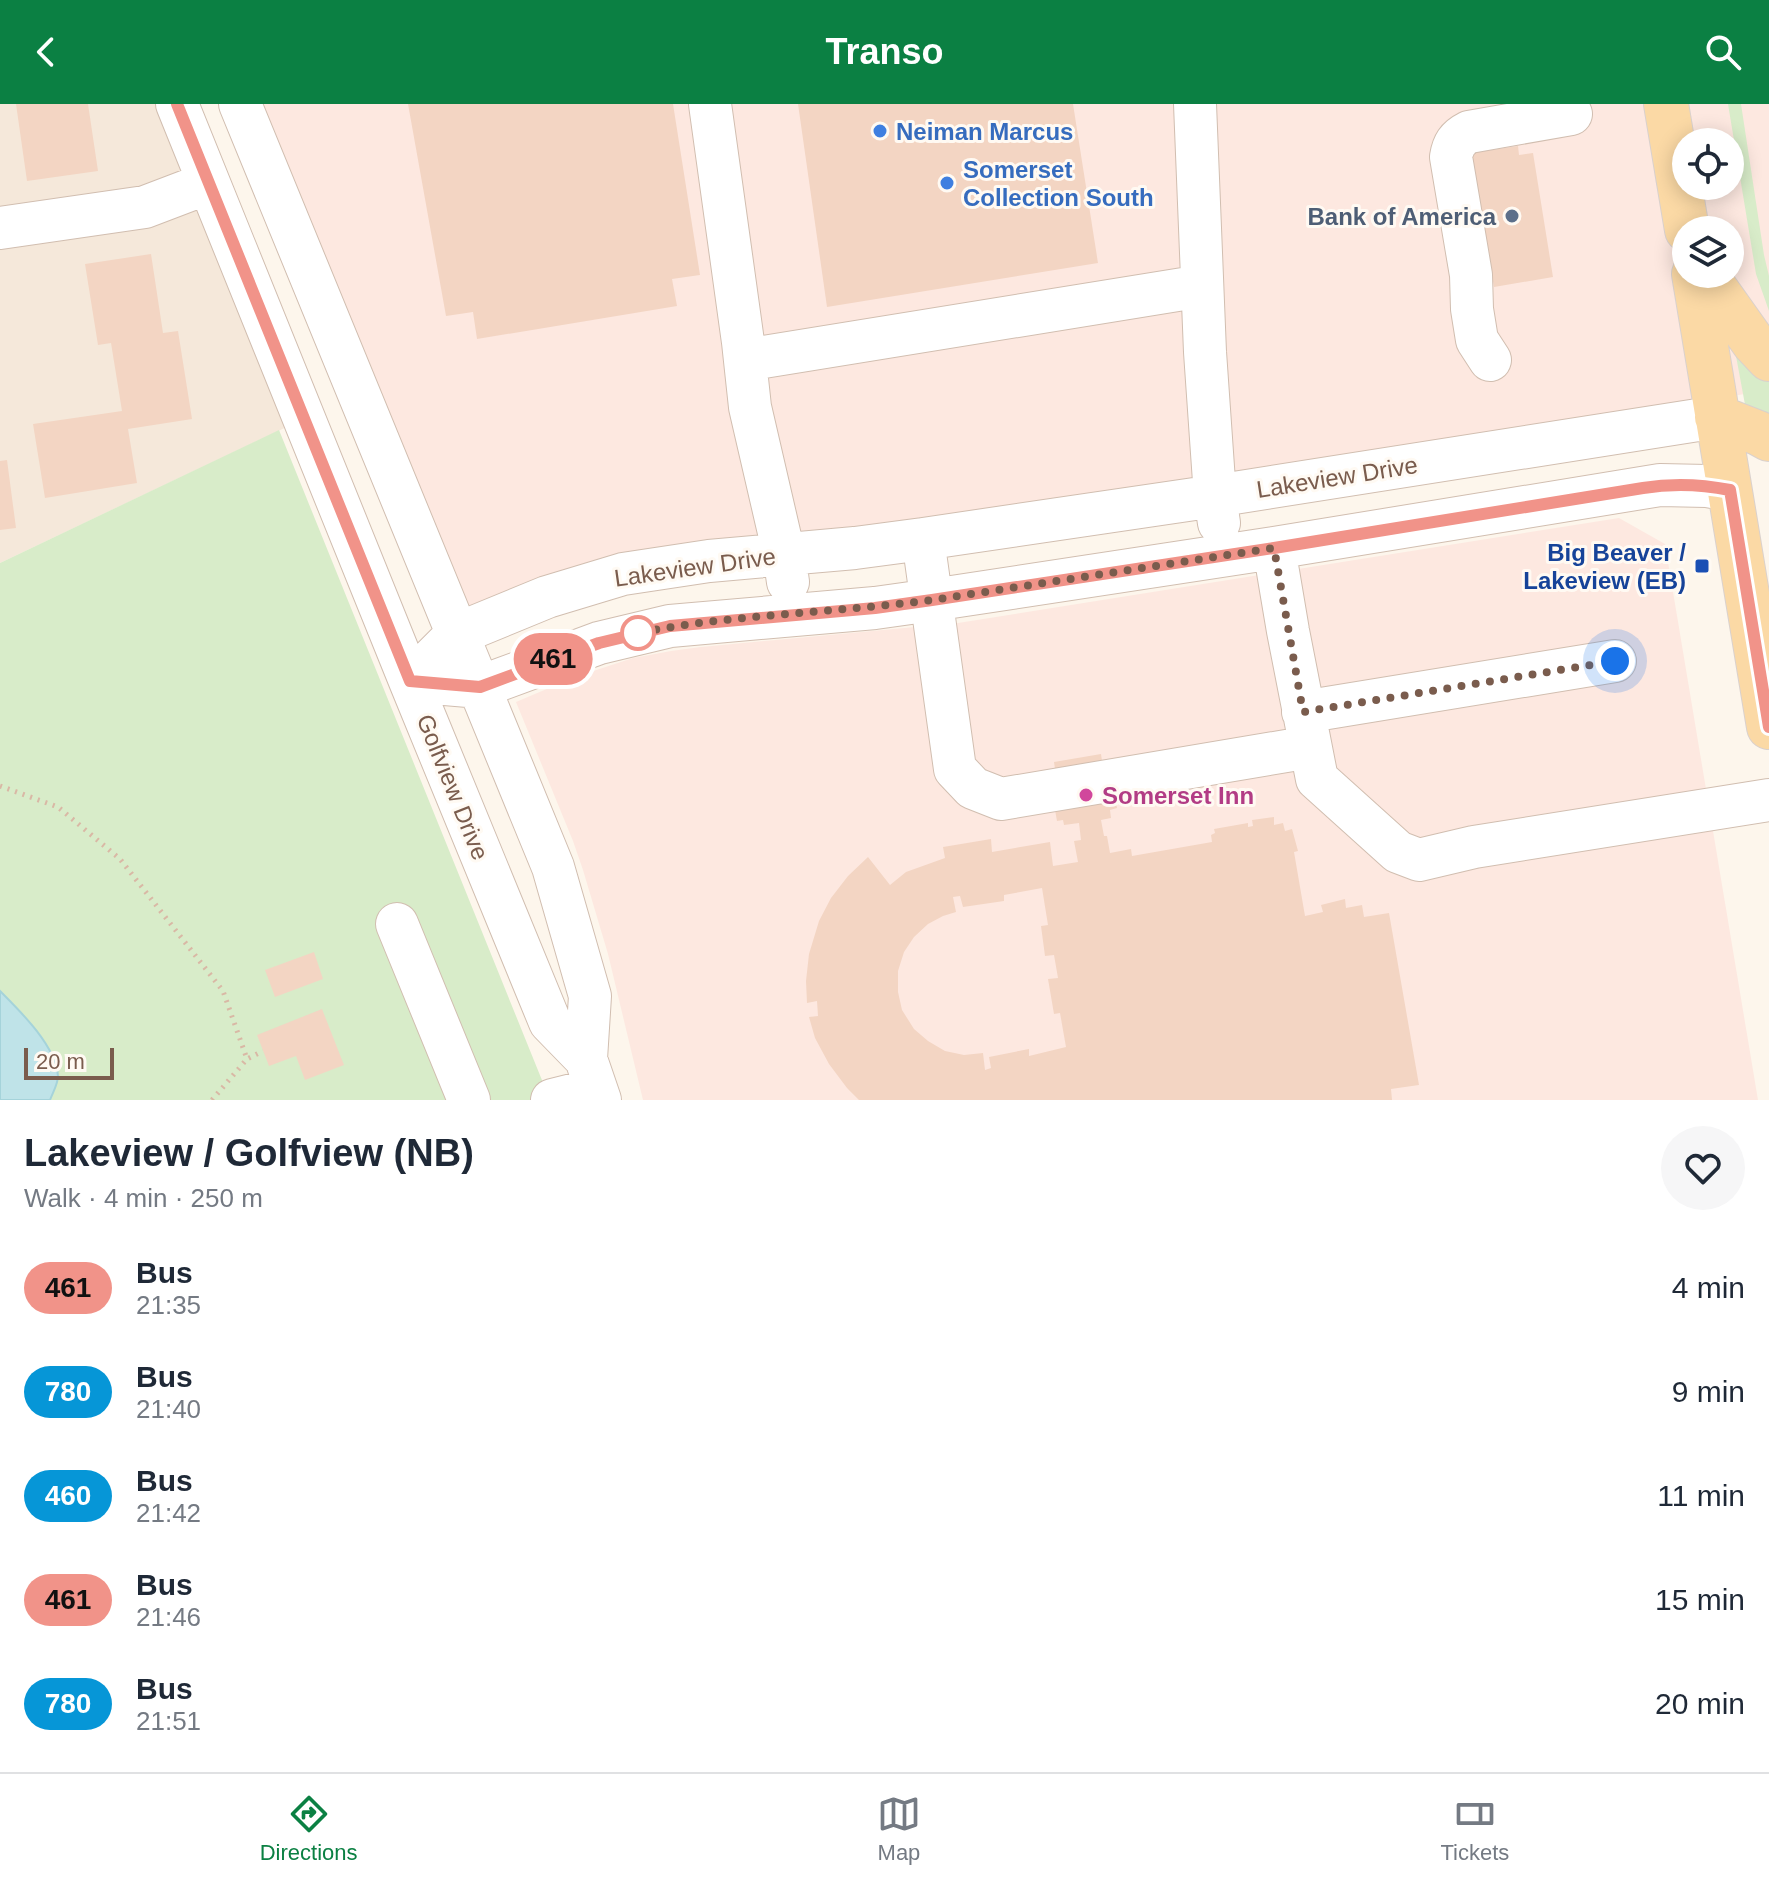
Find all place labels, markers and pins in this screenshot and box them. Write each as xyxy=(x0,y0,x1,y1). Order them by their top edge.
place label: Neiman Marcus xyxy=(896,118,1073,145)
marker: Neiman Marcus xyxy=(871,122,889,140)
place label: Somerset Collection South xyxy=(963,156,1154,211)
marker: Somerset Collection South xyxy=(938,174,956,192)
place label: Bank of America xyxy=(1307,203,1497,230)
marker: Bank of America xyxy=(1503,207,1521,225)
place label: Big Beaver / Lakeview (EB) xyxy=(1523,539,1686,594)
marker: Big Beaver / Lakeview (EB) xyxy=(1693,557,1711,575)
unlabelled marker xyxy=(621,616,655,650)
place label: Somerset Inn xyxy=(1102,782,1254,809)
marker: Somerset Inn xyxy=(1077,786,1095,804)

